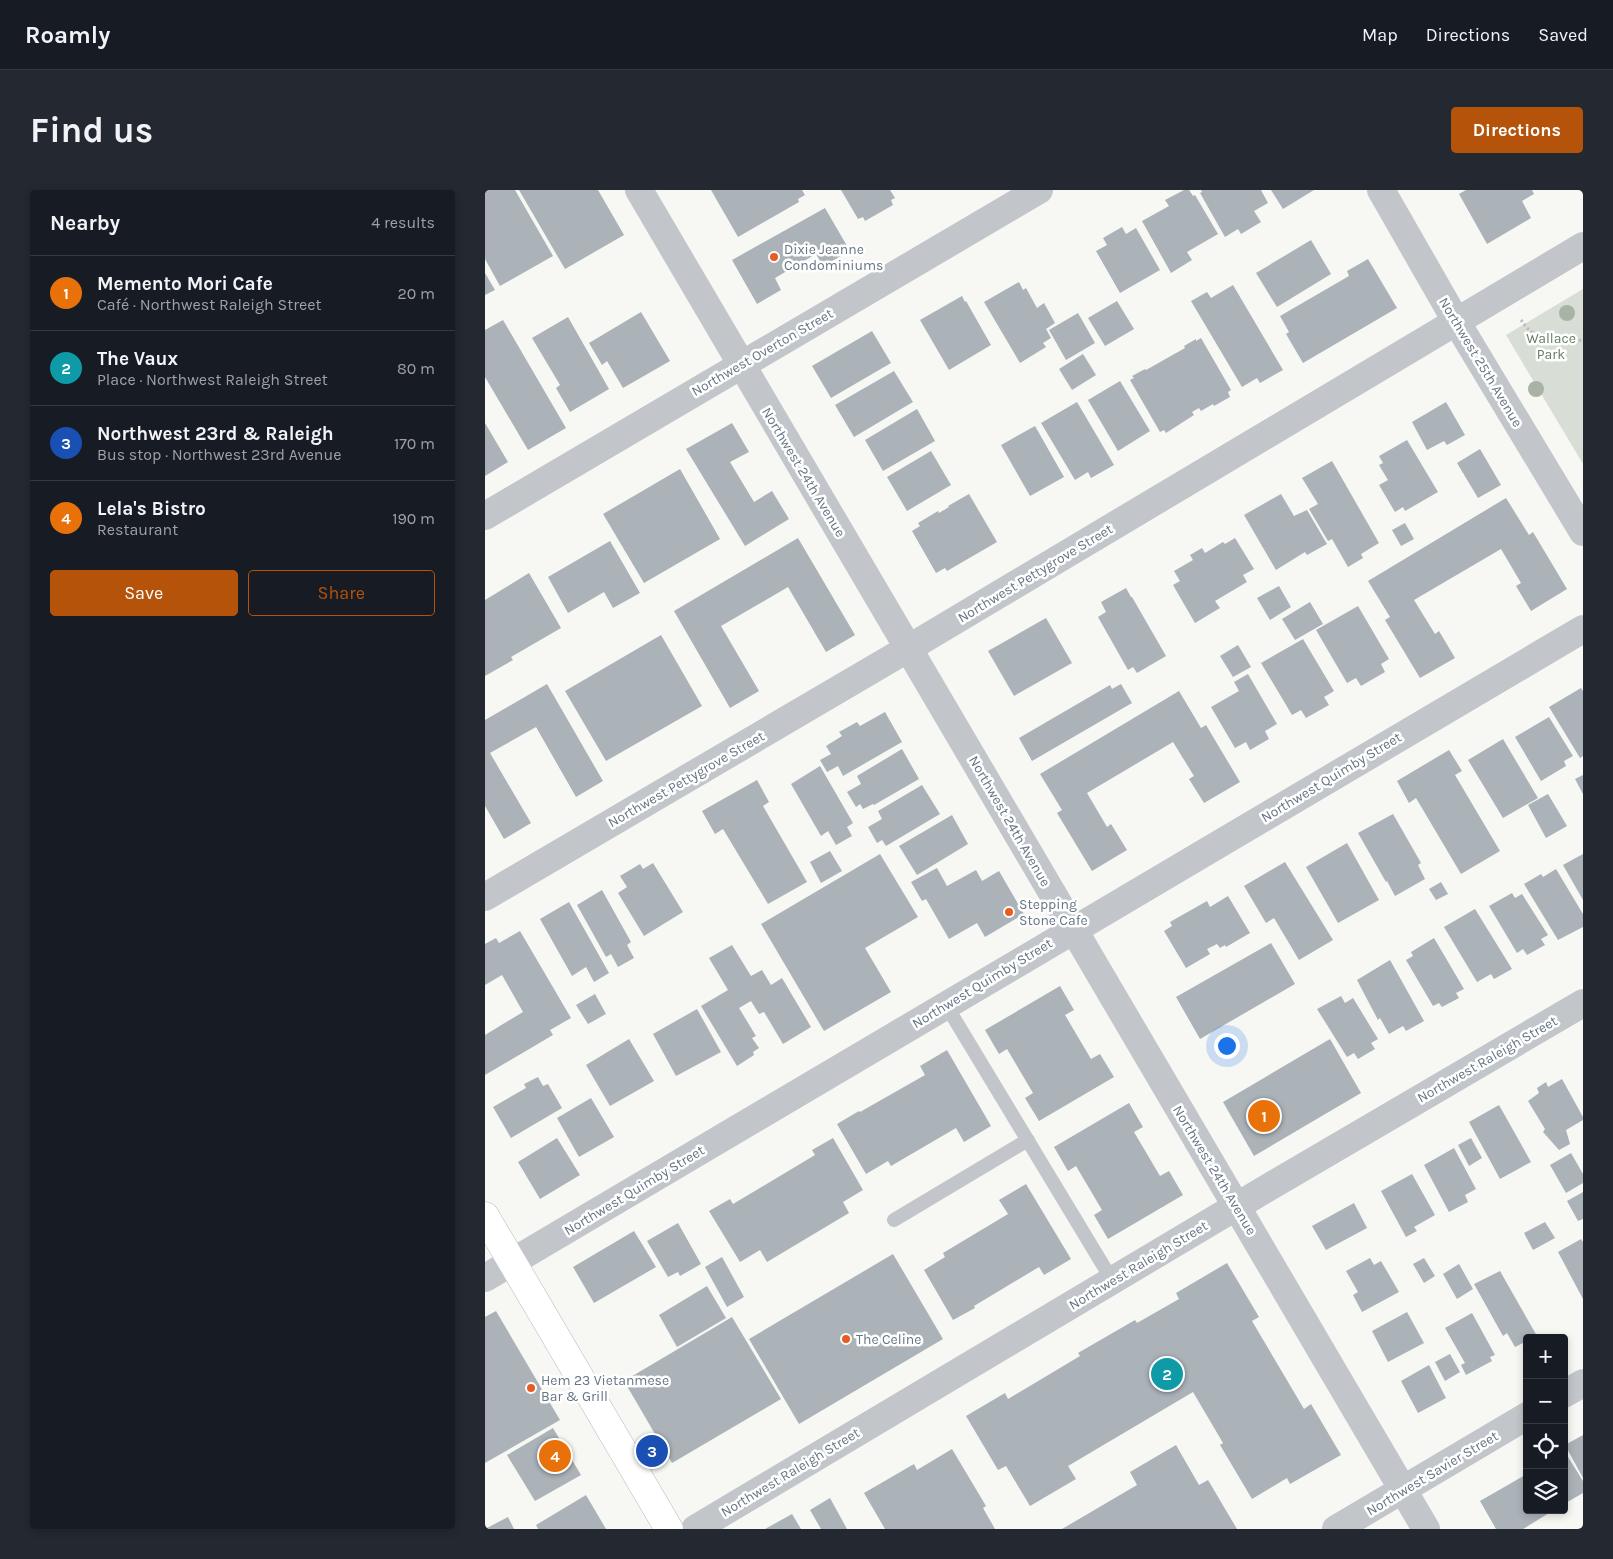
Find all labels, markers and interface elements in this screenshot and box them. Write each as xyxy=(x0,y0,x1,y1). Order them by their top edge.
text: Roamly xyxy=(25,21,110,49)
text: Map xyxy=(1362,24,1398,46)
text: Directions xyxy=(1426,24,1510,46)
text: Saved xyxy=(1538,24,1588,46)
button: Directions xyxy=(1451,107,1583,153)
text: Find us xyxy=(30,110,153,151)
text: Nearby xyxy=(50,211,120,235)
text: 4 results xyxy=(371,213,435,232)
place label: Dixie Jeanne Condominiums xyxy=(784,241,883,274)
marker: Dixie Jeanne Condominiums xyxy=(768,251,780,263)
text: Memento Mori Cafe xyxy=(97,273,273,295)
text: 1 xyxy=(63,284,69,303)
text: 20 m xyxy=(397,284,435,303)
street label: Northwest 25th Avenue xyxy=(1435,294,1526,430)
text: Café · Northwest Raleigh Street xyxy=(97,295,321,314)
street label: Northwest Overton Street xyxy=(688,305,836,400)
park label: Wallace Park xyxy=(1526,330,1576,363)
text: The Vaux xyxy=(97,348,178,370)
text: 2 xyxy=(61,359,71,378)
text: 80 m xyxy=(397,359,435,378)
text: Place · Northwest Raleigh Street xyxy=(97,370,328,389)
street label: Northwest 24th Avenue xyxy=(758,404,849,540)
text: Northwest 23rd & Raleigh xyxy=(97,423,334,445)
text: 3 xyxy=(61,434,71,453)
text: 170 m xyxy=(394,434,435,453)
text: Bus stop · Northwest 23rd Avenue xyxy=(97,445,341,464)
text: Lela's Bistro xyxy=(97,498,206,520)
text: 4 xyxy=(61,509,71,528)
text: 190 m xyxy=(392,509,435,528)
text: Restaurant xyxy=(97,520,178,539)
street label: Northwest Pettygrove Street xyxy=(955,520,1116,626)
button: Save xyxy=(50,570,238,616)
button: Share xyxy=(248,570,435,616)
street label: Northwest Pettygrove Street xyxy=(605,728,767,831)
street label: Northwest Quimby Street xyxy=(1258,729,1405,826)
street label: Northwest 24th Avenue xyxy=(965,753,1054,890)
place label: Stepping Stone Cafe xyxy=(1019,896,1088,929)
marker: Stepping Stone Cafe xyxy=(1003,906,1015,918)
street label: Northwest Quimby Street xyxy=(909,935,1056,1032)
street label: Northwest Raleigh Street xyxy=(1414,1012,1560,1107)
your location xyxy=(1214,1033,1240,1059)
pin: 1 xyxy=(1248,1097,1280,1135)
street label: Northwest 24th Avenue xyxy=(1169,1102,1260,1238)
street label: Northwest Quimby Street xyxy=(561,1142,708,1239)
street label: Northwest Raleigh Street xyxy=(1066,1217,1211,1314)
place label: The Celine xyxy=(856,1331,921,1348)
marker: The Celine xyxy=(840,1333,852,1345)
map controls xyxy=(1523,1334,1568,1514)
button: + xyxy=(1523,1334,1568,1379)
pin: 2 xyxy=(1151,1355,1183,1393)
place label: Hem 23 Vietanmese Bar & Grill xyxy=(541,1372,669,1405)
button: − xyxy=(1523,1379,1568,1424)
marker: Hem 23 Vietanmese Bar & Grill xyxy=(525,1382,537,1394)
street label: Northwest Raleigh Street xyxy=(718,1424,863,1521)
button: locate xyxy=(1523,1424,1568,1469)
street label: Northwest Savier Street xyxy=(1363,1427,1501,1520)
pin: 3 xyxy=(636,1432,668,1470)
pin: 4 xyxy=(539,1437,571,1475)
button: layers xyxy=(1523,1469,1568,1514)

